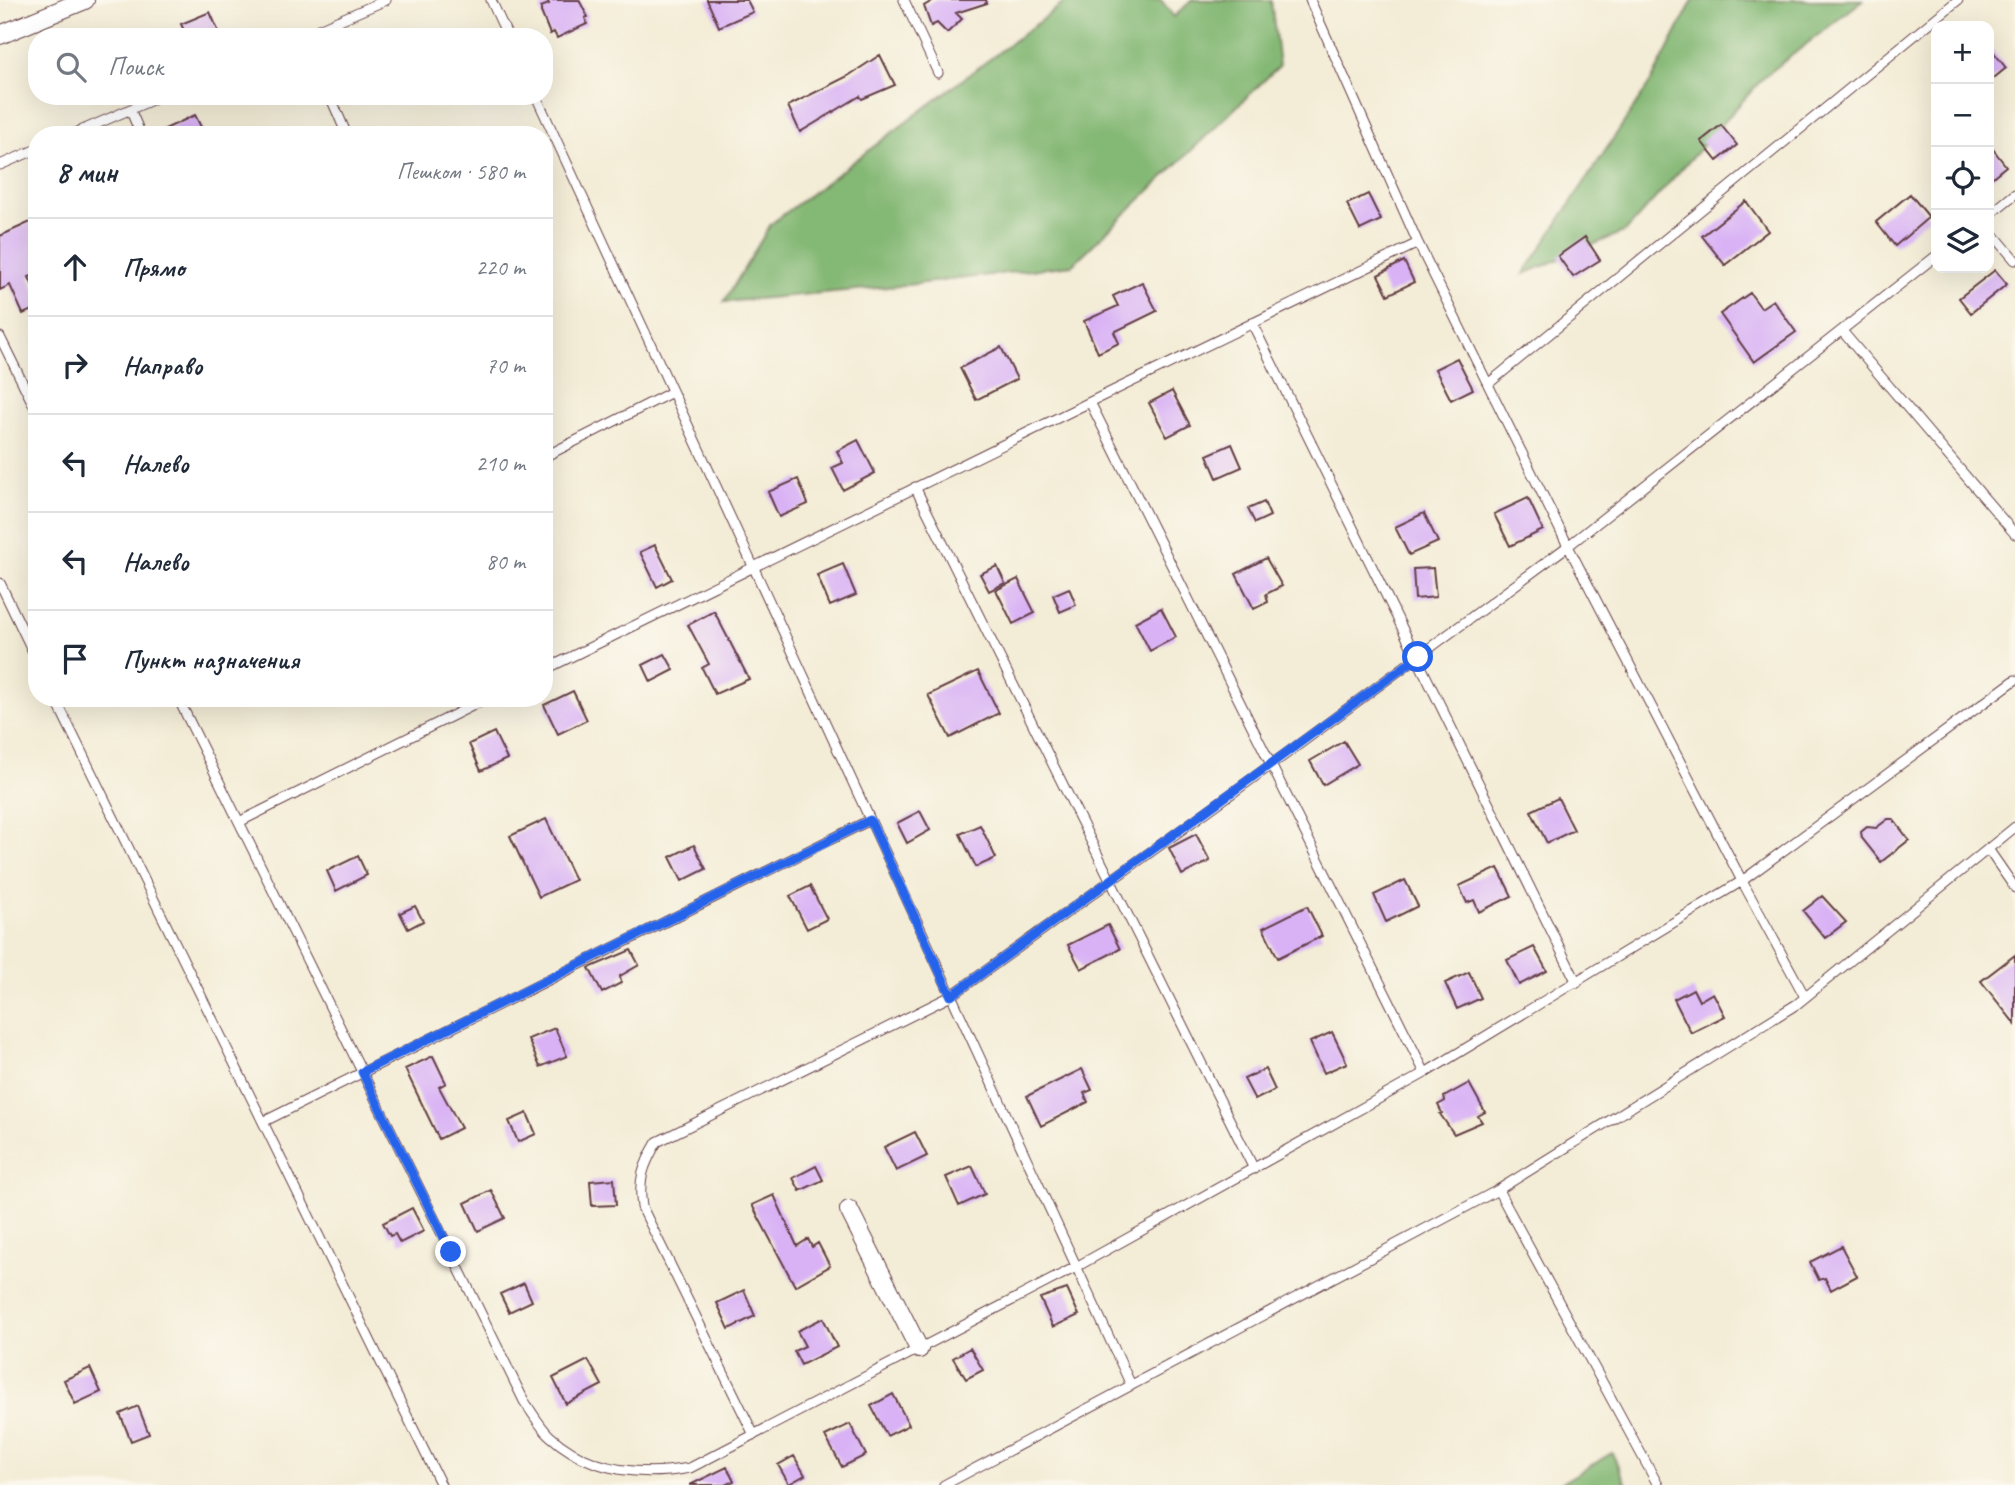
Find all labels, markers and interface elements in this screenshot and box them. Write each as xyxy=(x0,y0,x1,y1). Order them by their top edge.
map controls xyxy=(1931,21,1994,273)
button: + xyxy=(1931,21,1994,84)
search box xyxy=(28,28,553,105)
icon: search xyxy=(52,48,90,86)
text: Поиск xyxy=(108,50,163,83)
button: − xyxy=(1931,84,1994,147)
button: locate xyxy=(1931,147,1994,210)
text: 8 мин xyxy=(56,153,117,191)
text: Пешком · 580 m xyxy=(397,157,525,186)
button: layers xyxy=(1931,210,1994,273)
icon: ahead xyxy=(56,248,94,286)
text: Прямо xyxy=(123,251,185,284)
text: 220 m xyxy=(476,253,525,282)
icon: right xyxy=(56,346,94,384)
text: Направо xyxy=(123,349,202,382)
text: 70 m xyxy=(486,351,525,380)
icon: left xyxy=(56,444,94,482)
text: Налево xyxy=(123,447,189,480)
text: 210 m xyxy=(476,449,525,478)
icon: left xyxy=(56,542,94,580)
text: Налево xyxy=(123,545,189,578)
text: 80 m xyxy=(486,547,525,576)
icon: arrive xyxy=(56,640,94,678)
route start xyxy=(1402,641,1433,672)
text: Пункт назначения xyxy=(123,643,299,676)
route end xyxy=(435,1236,466,1267)

